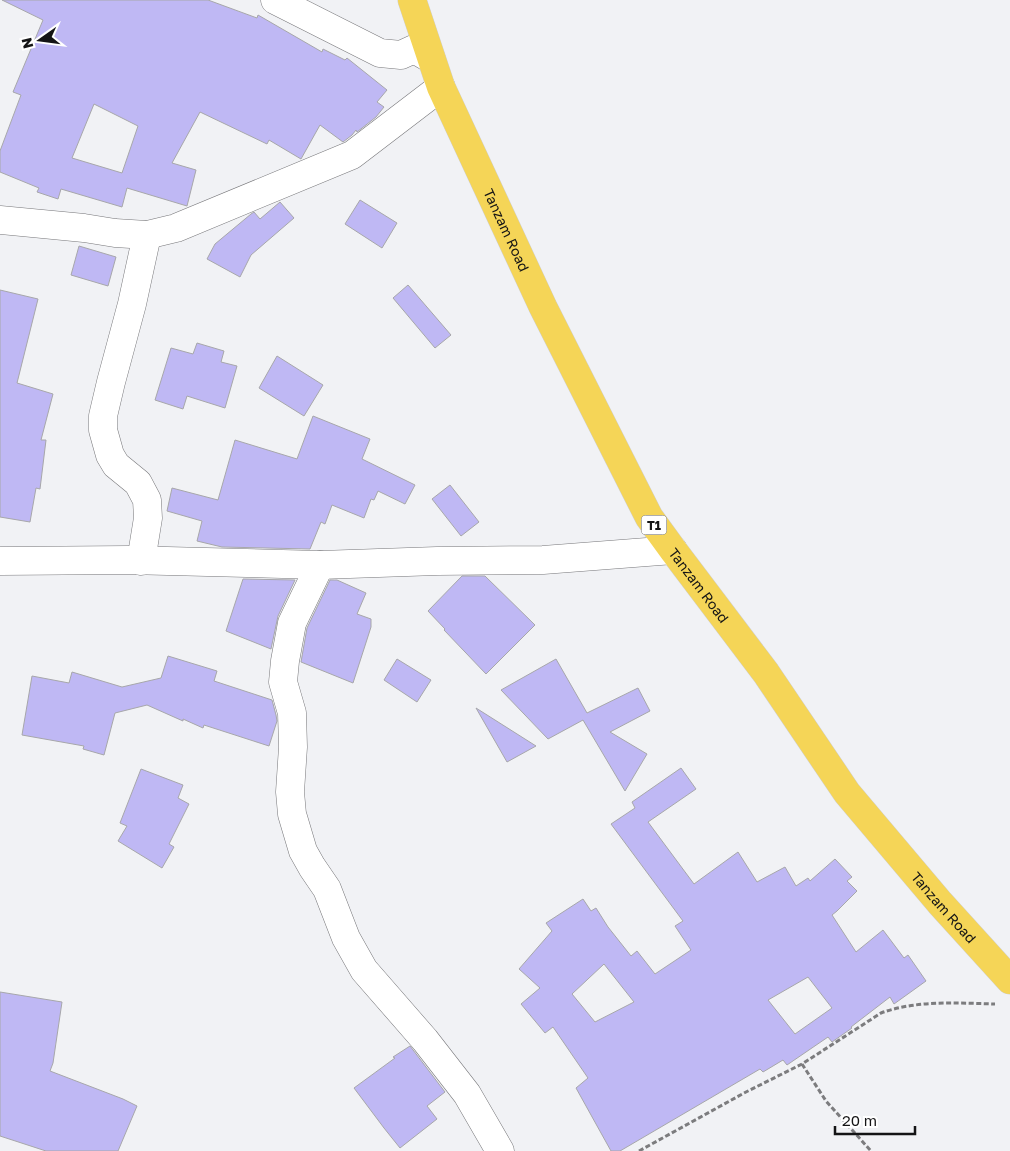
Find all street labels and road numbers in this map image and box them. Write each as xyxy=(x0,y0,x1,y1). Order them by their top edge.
street label: Tanzam Road xyxy=(481,186,534,274)
road number: T1 xyxy=(642,516,666,534)
street label: Tanzam Road xyxy=(666,544,733,626)
street label: Tanzam Road xyxy=(908,868,980,946)

